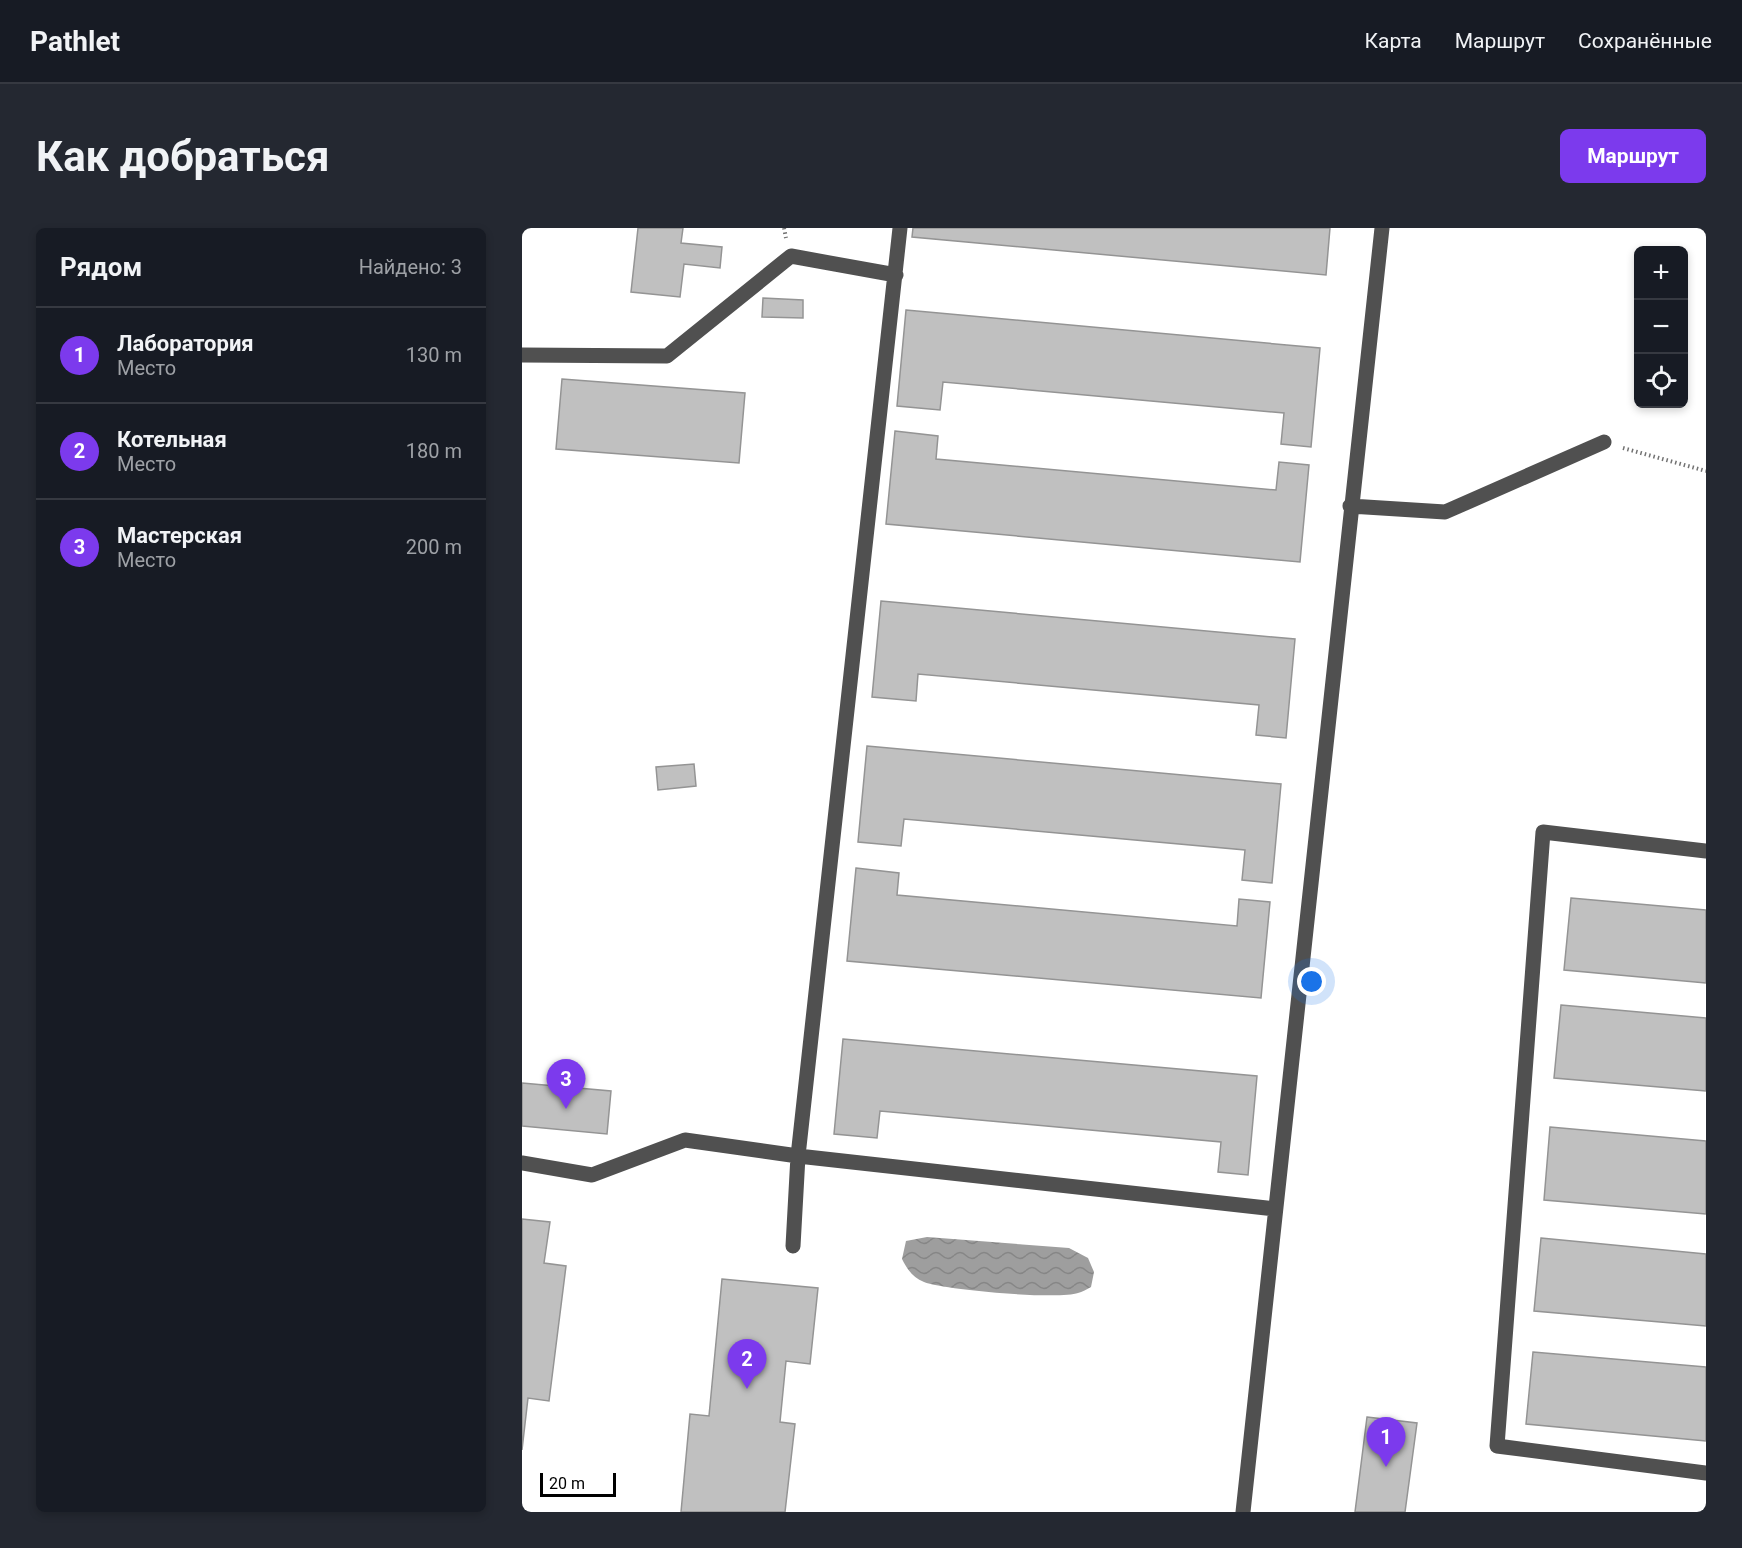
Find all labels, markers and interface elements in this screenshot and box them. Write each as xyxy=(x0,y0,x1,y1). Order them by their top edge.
text: Pathlet xyxy=(30,25,120,58)
text: Карта xyxy=(1365,29,1422,53)
text: Маршрут xyxy=(1455,29,1545,53)
text: Сохранённые xyxy=(1578,29,1712,53)
button: Маршрут xyxy=(1560,129,1706,183)
text: Как добраться xyxy=(36,132,330,181)
map controls xyxy=(1634,246,1688,408)
button: + xyxy=(1634,246,1688,300)
text: Рядом xyxy=(60,252,142,282)
text: Найдено: 3 xyxy=(359,255,462,279)
button: − xyxy=(1634,300,1688,354)
text: Лаборатория xyxy=(117,331,254,356)
text: 1 xyxy=(74,343,85,367)
text: 130 m xyxy=(406,343,462,367)
button: locate xyxy=(1634,354,1688,408)
text: Место xyxy=(117,356,176,380)
text: Котельная xyxy=(117,427,227,452)
text: 2 xyxy=(74,439,85,463)
text: 180 m xyxy=(406,439,462,463)
text: Место xyxy=(117,452,176,476)
text: Мастерская xyxy=(117,523,242,548)
text: 3 xyxy=(74,535,85,559)
text: 200 m xyxy=(406,535,462,559)
text: Место xyxy=(117,548,176,572)
your location xyxy=(1297,967,1326,996)
pin: 3 xyxy=(546,1060,585,1109)
pin: 2 xyxy=(728,1340,766,1389)
pin: 1 xyxy=(1366,1418,1406,1467)
scale bar xyxy=(540,1470,616,1498)
text: 20 m xyxy=(549,1474,585,1493)

